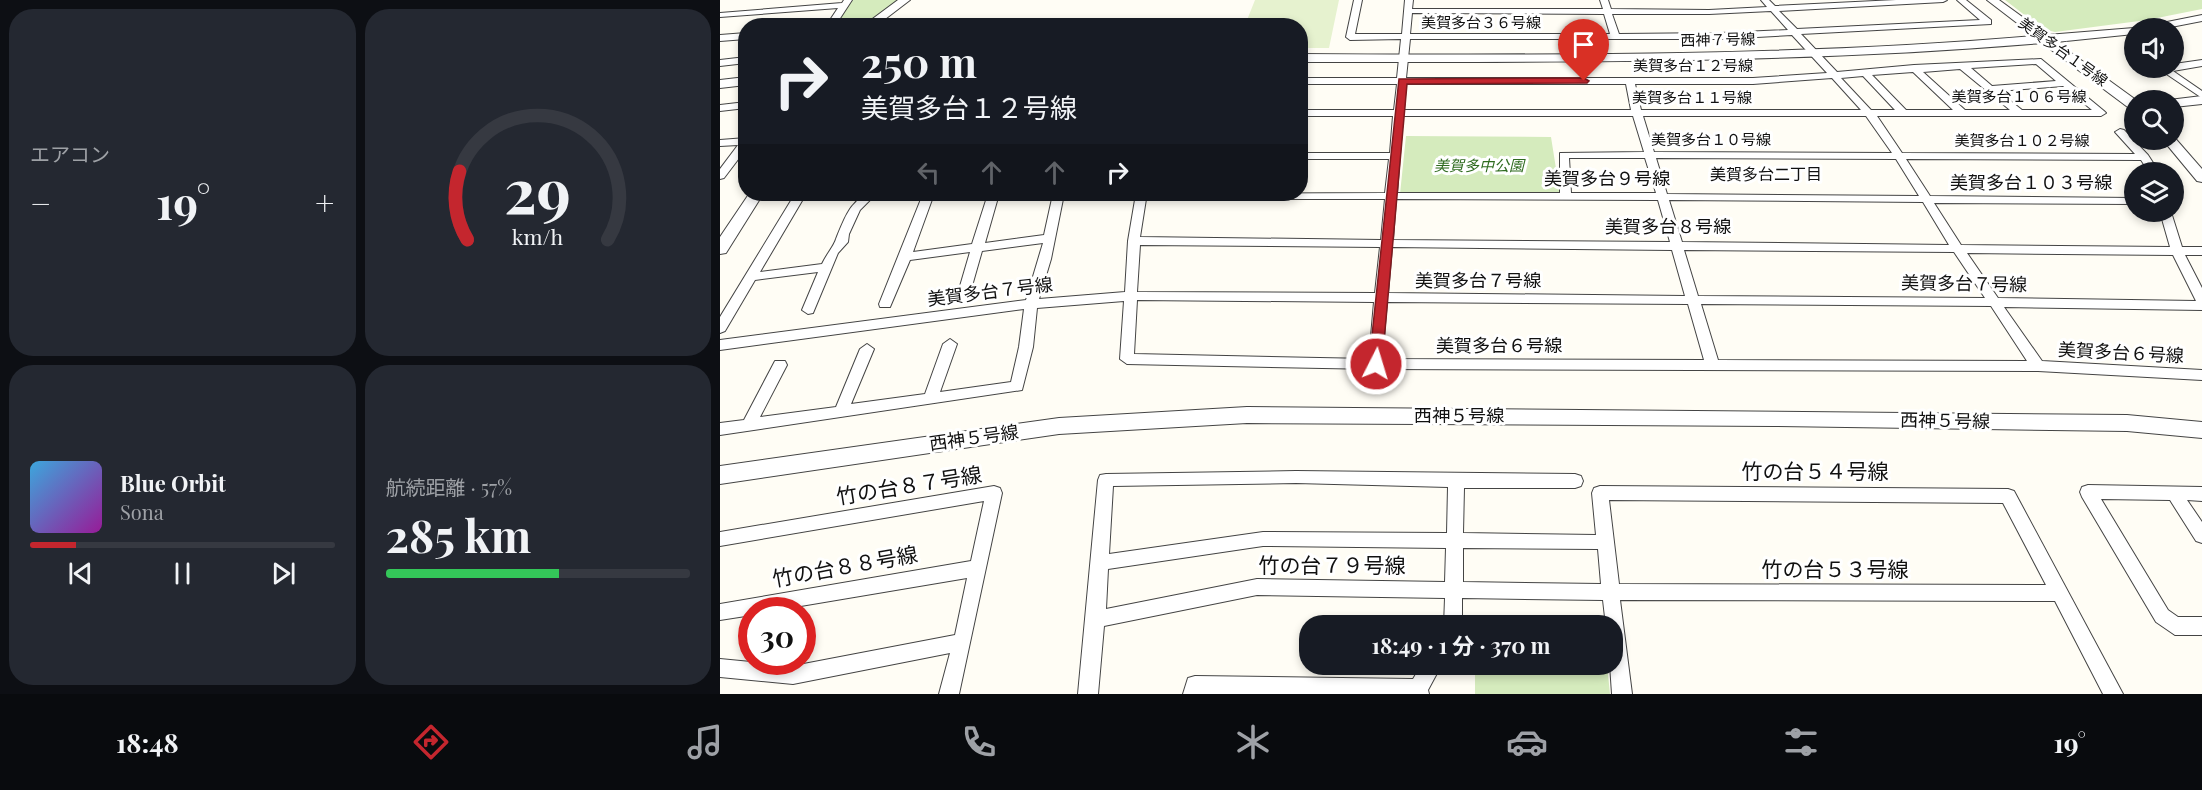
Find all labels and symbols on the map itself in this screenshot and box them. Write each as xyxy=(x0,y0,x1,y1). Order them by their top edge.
street label: 美賀多台３６号線 xyxy=(1421,12,1541,32)
street label: 美賀多台１号線 xyxy=(2015,12,2112,90)
pin xyxy=(1558,19,1609,81)
street label: 西神７号線 xyxy=(1680,28,1756,50)
street label: 美賀多台１２号線 xyxy=(1633,55,1753,75)
street label: 美賀多台１０６号線 xyxy=(1951,86,2087,106)
street label: 美賀多台１１号線 xyxy=(1632,87,1752,107)
street label: 美賀多台１０号線 xyxy=(1651,129,1771,149)
street label: 美賀多台１０２号線 xyxy=(1954,130,2090,150)
park label: 美賀多中公園 xyxy=(1434,155,1526,175)
district label: 美賀多台二丁目 xyxy=(1710,163,1822,184)
street label: 美賀多台９号線 xyxy=(1544,166,1670,190)
street label: 美賀多台１０３号線 xyxy=(1950,170,2112,194)
street label: 美賀多台８号線 xyxy=(1605,214,1731,238)
street label: 美賀多台７号線 xyxy=(1415,268,1541,292)
street label: 美賀多台７号線 xyxy=(1901,270,2027,296)
street label: 美賀多台７号線 xyxy=(926,271,1054,311)
position arrow xyxy=(1344,332,1408,396)
street label: 美賀多台６号線 xyxy=(1436,333,1562,357)
street label: 美賀多台６号線 xyxy=(2058,337,2185,367)
street label: 西神５号線 xyxy=(1414,403,1504,427)
street label: 西神５号線 xyxy=(1900,407,1990,433)
street label: 西神５号線 xyxy=(928,419,1020,455)
street label: 竹の台５４号線 xyxy=(1742,456,1889,484)
street label: 竹の台８７号線 xyxy=(834,459,983,509)
street label: 竹の台８８号線 xyxy=(770,538,919,592)
street label: 竹の台７９号線 xyxy=(1259,550,1406,578)
street label: 竹の台５３号線 xyxy=(1762,554,1909,582)
speed limit sign: 30 xyxy=(738,597,816,675)

